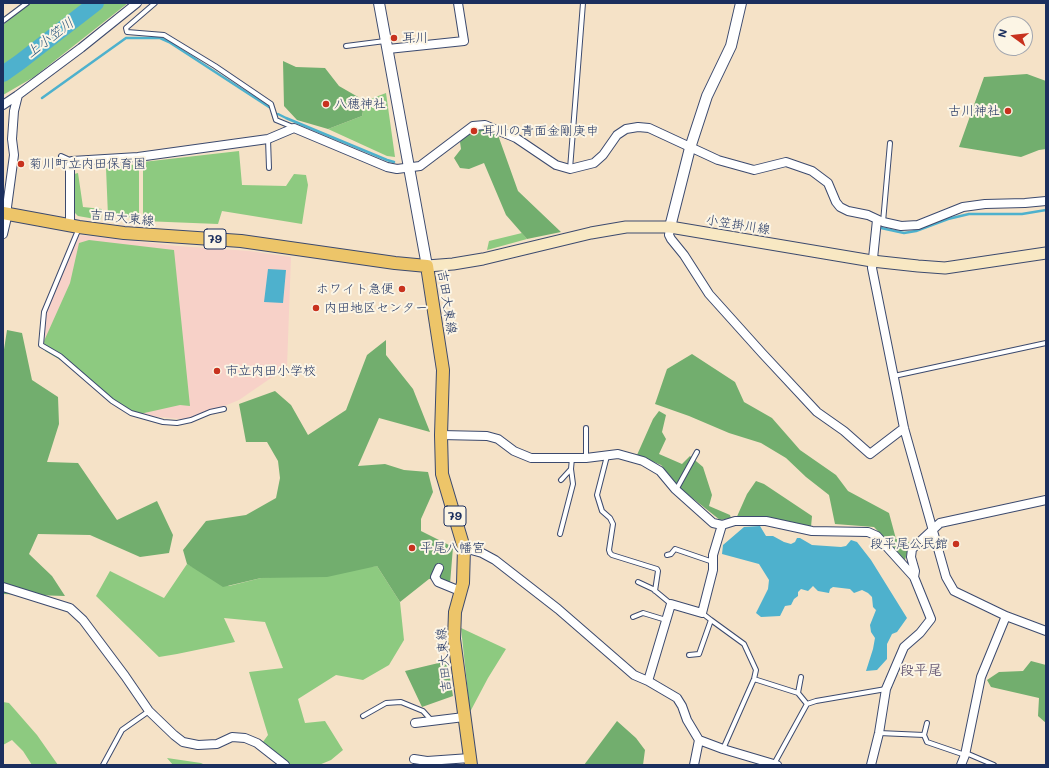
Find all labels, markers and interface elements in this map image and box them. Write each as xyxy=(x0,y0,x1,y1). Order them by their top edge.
water label: 上小笠川 xyxy=(23,14,77,62)
north arrow xyxy=(993,16,1033,56)
text: N xyxy=(994,27,1010,39)
place label: 耳川 xyxy=(402,30,428,46)
marker: 耳川 xyxy=(389,33,399,43)
place label: 八穂神社 xyxy=(334,96,386,112)
marker: 八穂神社 xyxy=(321,99,331,109)
place label: 古川神社 xyxy=(948,103,1000,119)
marker: 古川神社 xyxy=(1003,106,1013,116)
place label: 耳川の青面金剛庚申 xyxy=(482,123,599,139)
marker: 耳川の青面金剛庚申 xyxy=(469,126,479,136)
place label: 菊川町立内田保育園 xyxy=(29,156,146,172)
marker: 菊川町立内田保育園 xyxy=(16,159,26,169)
street label: 吉田大東線 xyxy=(89,207,155,229)
street label: 小笠掛川線 xyxy=(705,212,771,238)
road number: 79 xyxy=(204,229,226,249)
street label: 吉田大東線 xyxy=(434,269,460,335)
place label: ホワイト急便 xyxy=(316,281,394,297)
marker: ホワイト急便 xyxy=(397,284,407,294)
place label: 内田地区センター xyxy=(324,300,428,316)
marker: 内田地区センター xyxy=(311,303,321,313)
place label: 市立内田小学校 xyxy=(225,363,316,379)
marker: 市立内田小学校 xyxy=(212,366,222,376)
road number: 79 xyxy=(444,506,466,526)
place label: 段平尾公民館 xyxy=(870,536,948,552)
marker: 段平尾公民館 xyxy=(951,539,961,549)
place label: 平尾八幡宮 xyxy=(420,540,485,556)
marker: 平尾八幡宮 xyxy=(407,543,417,553)
street label: 吉田大東線 xyxy=(433,627,455,693)
district label: 段平尾 xyxy=(900,663,942,679)

